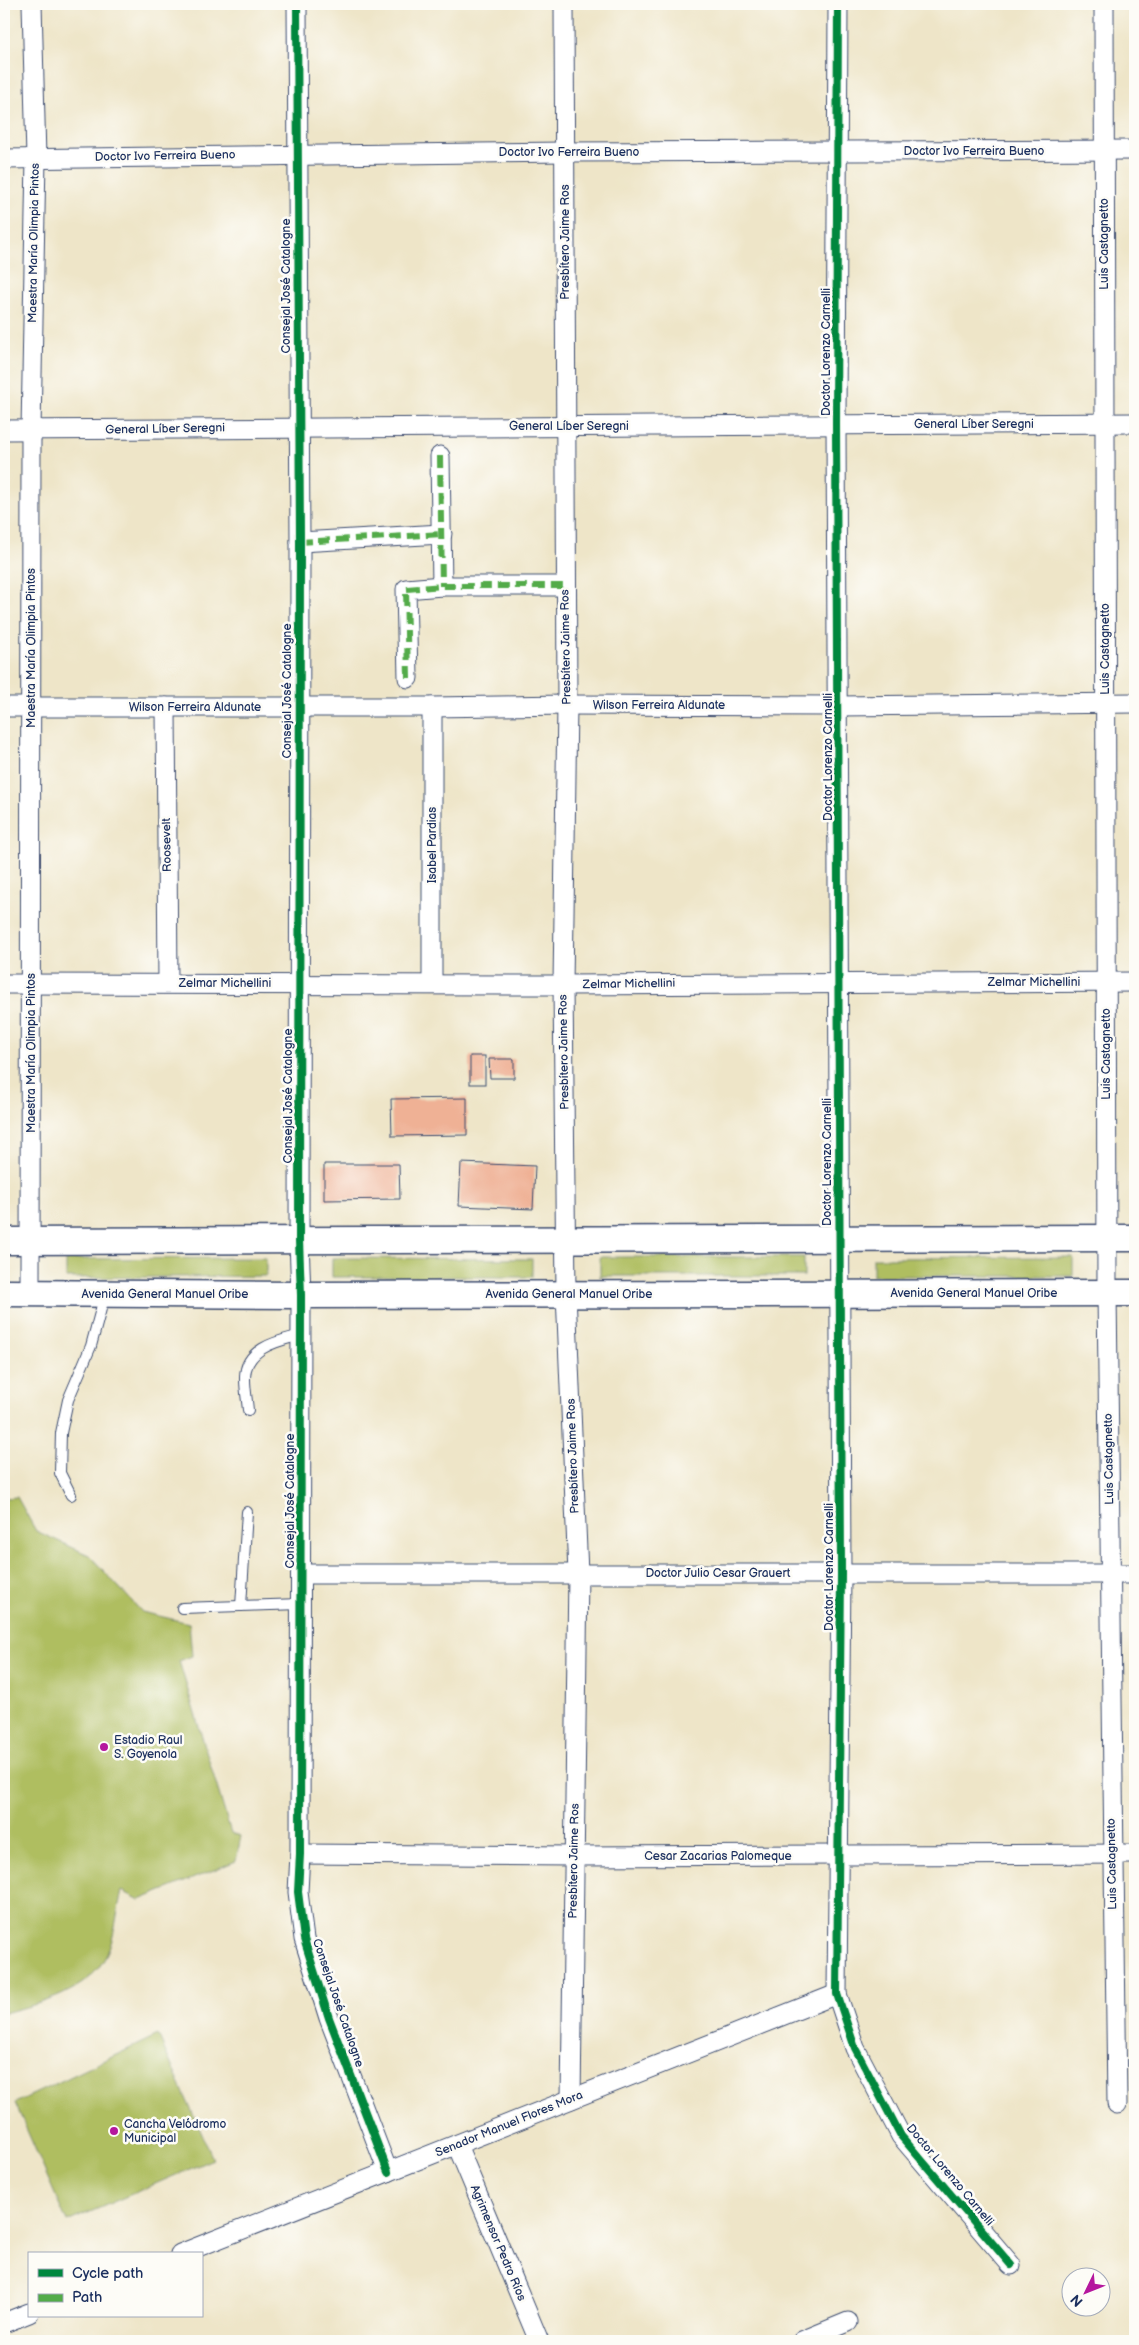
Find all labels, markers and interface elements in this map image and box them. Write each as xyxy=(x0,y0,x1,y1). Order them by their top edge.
street label: Doctor Ivo Ferreira Bueno xyxy=(904,144,1045,159)
street label: Doctor Ivo Ferreira Bueno xyxy=(499,145,640,160)
street label: Doctor Ivo Ferreira Bueno xyxy=(94,147,236,165)
street label: Maestra María Olimpia Pintos xyxy=(25,163,43,323)
street label: Presbítero Jaime Ros xyxy=(558,184,573,300)
street label: Luis Castagnetto xyxy=(1097,198,1112,290)
street label: Consejal José Catalogne xyxy=(279,218,294,354)
street label: Doctor Lorenzo Carnelli xyxy=(819,288,834,416)
street label: General Líber Seregni xyxy=(914,417,1034,432)
street label: General Líber Seregni xyxy=(509,419,629,434)
street label: General Líber Seregni xyxy=(105,420,225,438)
street label: Maestra María Olimpia Pintos xyxy=(24,568,39,728)
street label: Presbítero Jaime Ros xyxy=(557,589,575,705)
street label: Luis Castagnetto xyxy=(1098,603,1113,695)
street label: Consejal José Catalogne xyxy=(280,623,295,759)
street label: Doctor Lorenzo Carnelli xyxy=(821,693,836,821)
street label: Wilson Ferreira Aldunate xyxy=(593,698,725,713)
street label: Wilson Ferreira Aldunate xyxy=(129,700,261,715)
street label: Isabel Pardias xyxy=(425,807,440,883)
street label: Roosevelt xyxy=(159,817,175,872)
street label: Maestra María Olimpia Pintos xyxy=(24,973,39,1133)
street label: Zelmar Michellini xyxy=(987,975,1080,990)
street label: Zelmar Michellini xyxy=(178,976,271,991)
street label: Zelmar Michellini xyxy=(582,976,676,992)
street label: Presbítero Jaime Ros xyxy=(555,994,573,1110)
street label: Luis Castagnetto xyxy=(1099,1008,1114,1100)
street label: Consejal José Catalogne xyxy=(281,1028,296,1164)
street label: Doctor Lorenzo Carnelli xyxy=(820,1098,835,1226)
street label: Avenida General Manuel Oribe xyxy=(891,1286,1057,1301)
street label: Avenida General Manuel Oribe xyxy=(82,1287,248,1302)
street label: Avenida General Manuel Oribe xyxy=(486,1287,652,1302)
street label: Presbítero Jaime Ros xyxy=(563,1398,583,1514)
street label: Luis Castagnetto xyxy=(1101,1413,1117,1505)
street label: Consejal José Catalogne xyxy=(283,1433,298,1569)
street label: Doctor Lorenzo Carnelli xyxy=(822,1503,837,1631)
street label: Doctor Julio Cesar Grauert xyxy=(645,1566,791,1581)
place label: Estadio Raul S. Goyenola xyxy=(114,1733,182,1762)
marker: Estadio Raul S. Goyenola xyxy=(98,1741,110,1753)
street label: Presbítero Jaime Ros xyxy=(565,1803,583,1919)
street label: Luis Castagnetto xyxy=(1104,1818,1120,1910)
street label: Cesar Zacarias Palomeque xyxy=(644,1849,792,1864)
street label: Consejal José Catalogne xyxy=(309,1937,367,2069)
street label: Senador Manuel Flores Mora xyxy=(433,2087,585,2161)
place label: Cancha Velódromo Municipal xyxy=(124,2117,227,2146)
street label: Doctor Lorenzo Carnelli xyxy=(903,2121,997,2229)
marker: Cancha Velódromo Municipal xyxy=(108,2125,120,2137)
street label: Agrimensor Pedro Ríos xyxy=(467,2183,529,2303)
legend xyxy=(28,2252,202,2318)
text: Cycle path xyxy=(72,2264,143,2283)
north arrow xyxy=(1062,2268,1112,2318)
text: Path xyxy=(72,2288,102,2307)
text: N xyxy=(1067,2291,1087,2310)

